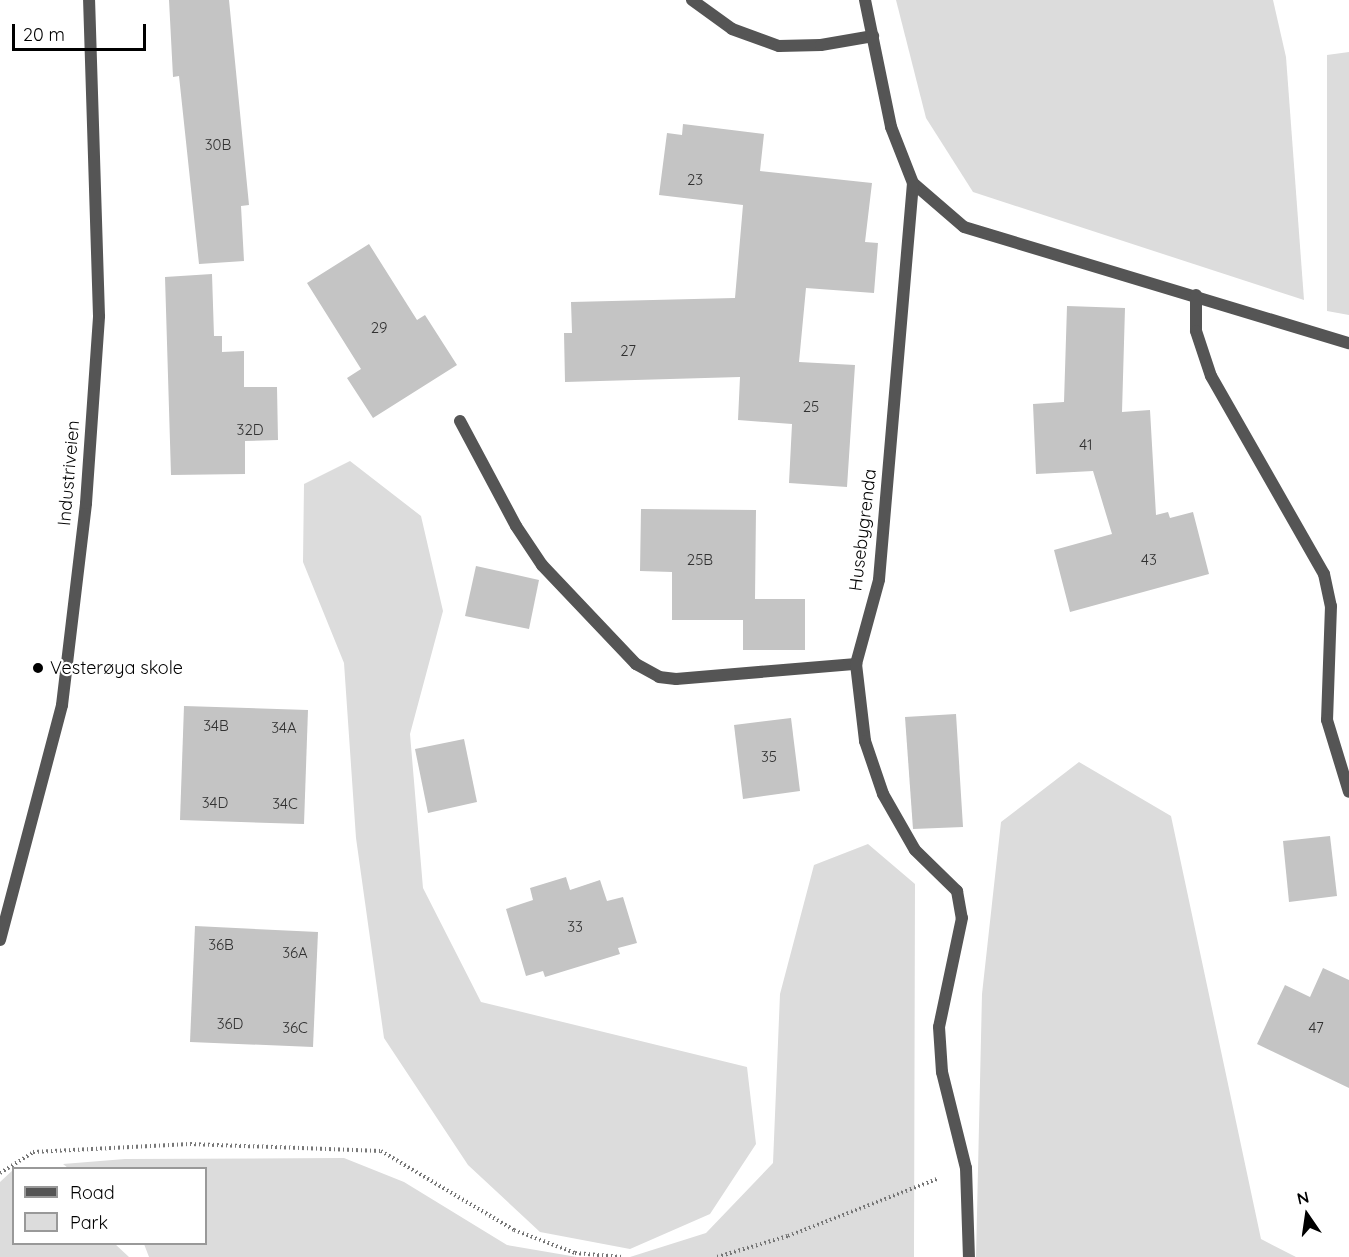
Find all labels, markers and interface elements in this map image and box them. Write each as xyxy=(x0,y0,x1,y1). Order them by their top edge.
scale bar xyxy=(15,12,148,50)
text: 20 m xyxy=(23,23,65,46)
house number: 30B xyxy=(205,136,231,154)
house number: 23 xyxy=(687,171,703,189)
house number: 29 xyxy=(371,319,387,337)
house number: 27 xyxy=(620,342,636,360)
house number: 25 xyxy=(803,398,819,416)
street label: Industriveien xyxy=(54,419,84,527)
house number: 32D xyxy=(237,421,263,439)
house number: 41 xyxy=(1079,436,1093,454)
street label: Husebygrenda xyxy=(845,468,881,592)
house number: 25B xyxy=(687,551,713,569)
house number: 43 xyxy=(1141,551,1157,569)
place label: Vesterøya skole xyxy=(50,657,183,679)
marker: Vesterøya skole xyxy=(31,661,45,675)
house number: 34B xyxy=(203,717,229,735)
house number: 34A xyxy=(271,719,297,737)
house number: 35 xyxy=(761,748,777,766)
house number: 34D xyxy=(202,794,228,812)
house number: 34C xyxy=(272,795,298,813)
house number: 33 xyxy=(567,918,583,936)
house number: 36B xyxy=(208,936,234,954)
house number: 36A xyxy=(282,944,308,962)
house number: 36D xyxy=(217,1015,243,1033)
house number: 36C xyxy=(282,1019,308,1037)
house number: 47 xyxy=(1308,1019,1324,1037)
legend xyxy=(12,1167,207,1245)
text: Road xyxy=(70,1181,115,1204)
north arrow xyxy=(1277,1185,1337,1245)
text: N xyxy=(1295,1186,1311,1209)
text: Park xyxy=(70,1211,108,1234)

